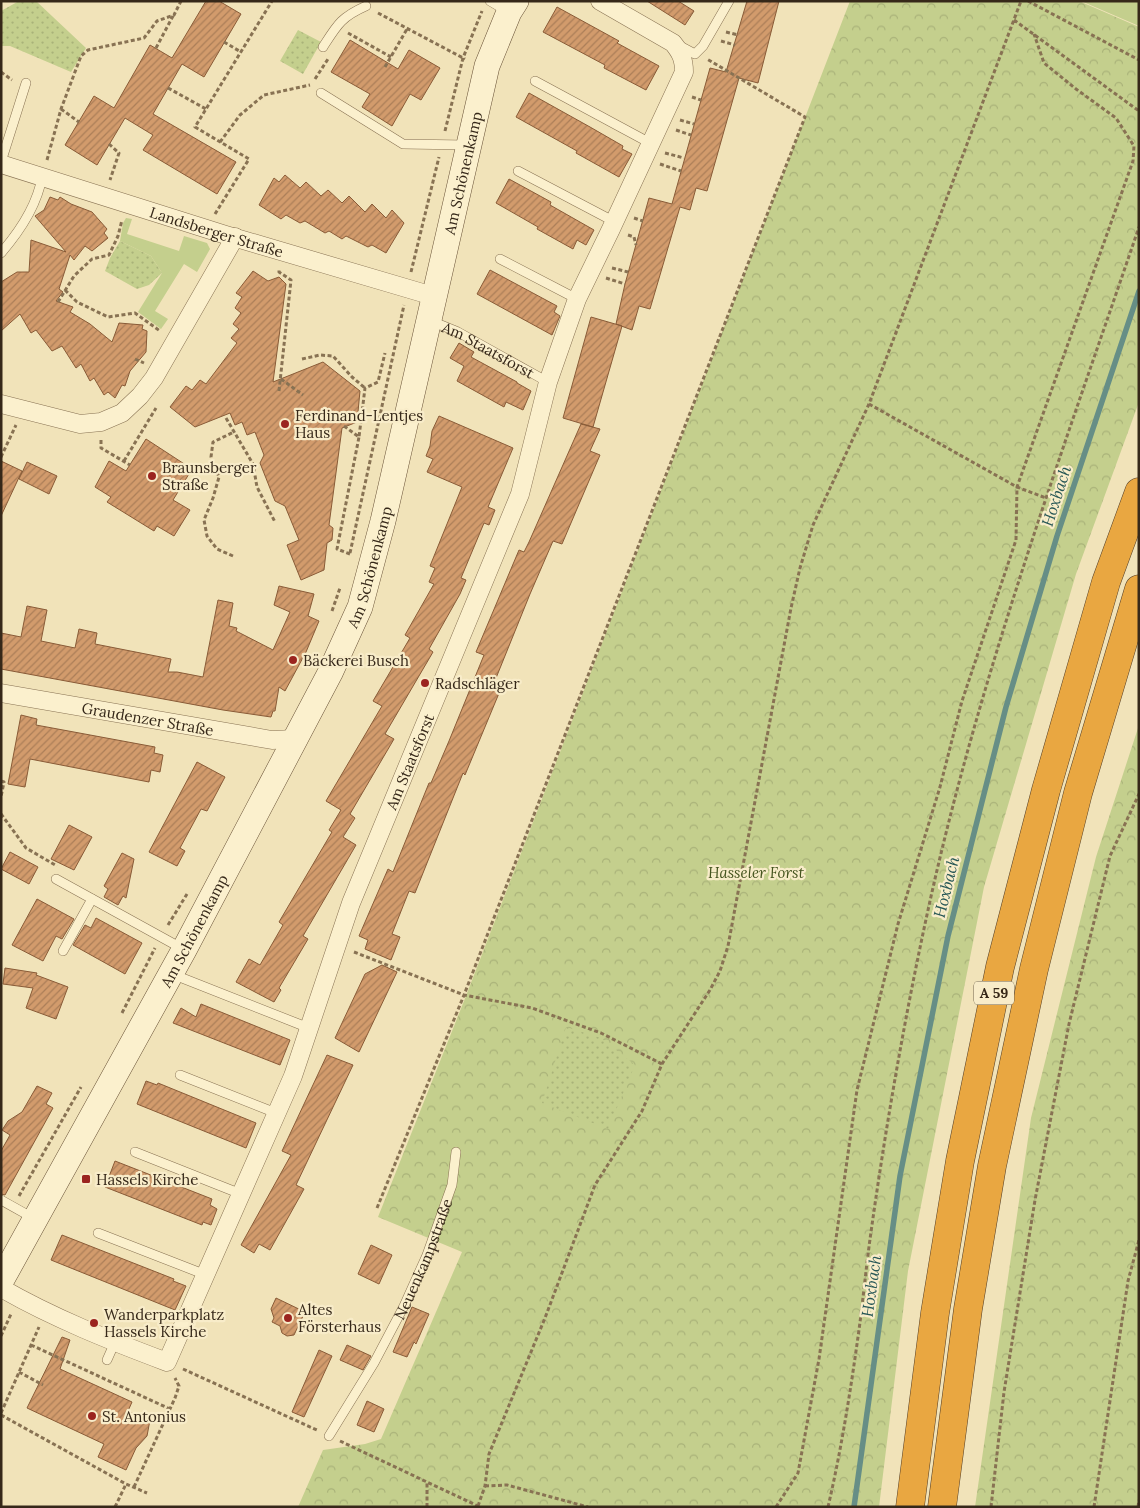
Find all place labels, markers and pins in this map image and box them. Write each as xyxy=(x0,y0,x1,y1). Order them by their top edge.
place label: Ferdinand-Lentjes Haus xyxy=(295,406,423,442)
marker: Ferdinand-Lentjes Haus xyxy=(279,418,291,430)
place label: Braunsberger Straße xyxy=(162,458,257,494)
marker: Braunsberger Straße xyxy=(146,470,158,482)
place label: Bäckerei Busch xyxy=(303,651,409,670)
marker: Bäckerei Busch xyxy=(287,654,299,666)
place label: Radschläger xyxy=(435,674,520,693)
marker: Radschläger xyxy=(419,677,431,689)
place label: Hassels Kirche xyxy=(96,1170,198,1189)
marker: Hassels Kirche xyxy=(80,1173,92,1185)
place label: Altes Försterhaus xyxy=(297,1300,381,1336)
place label: Wanderparkplatz Hassels Kirche xyxy=(104,1305,224,1341)
marker: Altes Försterhaus xyxy=(282,1312,294,1324)
marker: Wanderparkplatz Hassels Kirche xyxy=(88,1317,100,1329)
place label: St. Antonius xyxy=(102,1407,186,1426)
marker: St. Antonius xyxy=(86,1410,98,1422)

